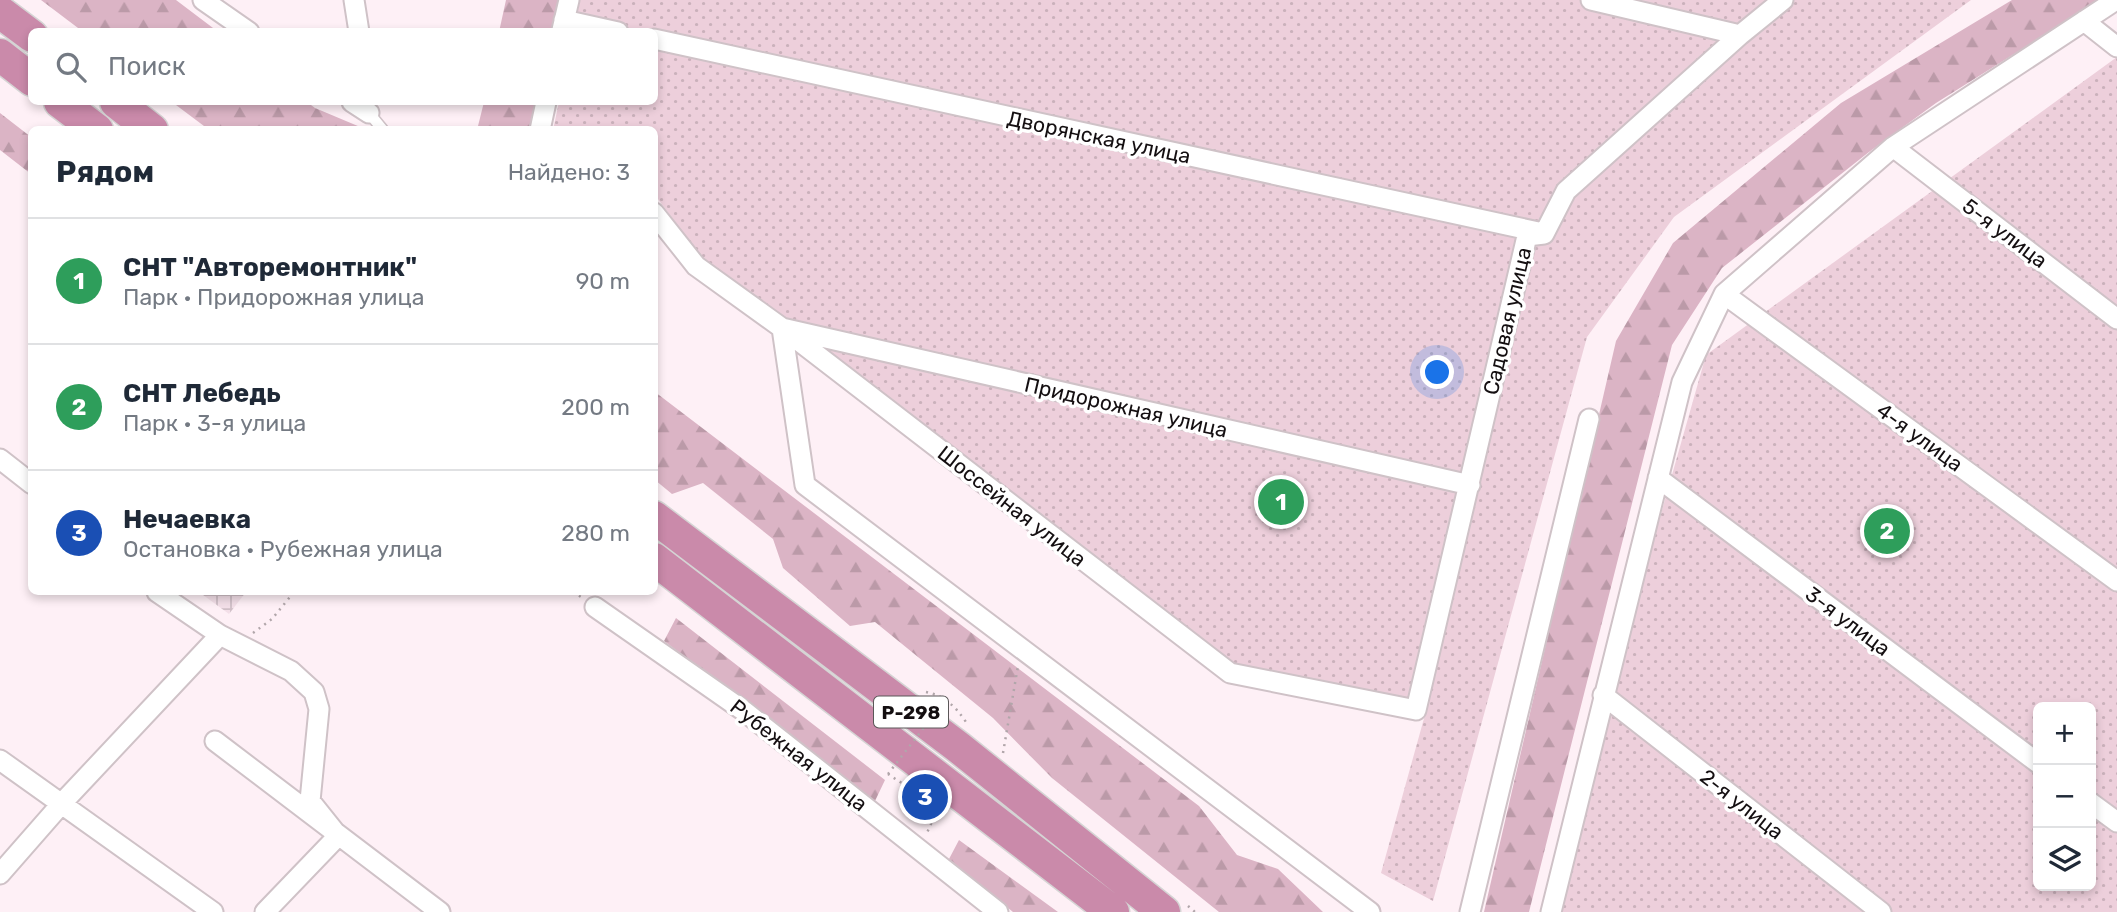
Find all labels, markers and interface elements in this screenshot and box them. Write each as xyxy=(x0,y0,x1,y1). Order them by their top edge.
search box xyxy=(28,28,658,105)
icon: search xyxy=(52,48,90,86)
text: Поиск xyxy=(108,51,186,82)
street label: Дворянская улица xyxy=(1005,105,1193,169)
text: Рядом xyxy=(56,154,154,190)
text: Найдено: 3 xyxy=(508,158,630,186)
street label: 5-я улица xyxy=(1958,193,2052,273)
street label: Садовая улица xyxy=(1478,245,1536,397)
text: СНТ "Авторемонтник" xyxy=(123,252,417,283)
text: 1 xyxy=(73,267,85,295)
text: 90 m xyxy=(576,267,630,295)
text: Парк · Придорожная улица xyxy=(123,283,424,311)
your location xyxy=(1420,355,1454,389)
street label: Придорожная улица xyxy=(1022,371,1230,443)
text: СНТ Лебедь xyxy=(123,378,281,409)
text: 2 xyxy=(72,393,86,421)
text: 200 m xyxy=(561,393,630,421)
street label: 4-я улица xyxy=(1872,397,1968,477)
text: Парк · 3-я улица xyxy=(123,409,306,437)
street label: Шоссейная улица xyxy=(933,440,1091,572)
pin: 1 xyxy=(1258,476,1304,528)
text: Нечаевка xyxy=(123,504,251,535)
pin: 2 xyxy=(1864,505,1910,557)
text: 3 xyxy=(71,519,87,547)
text: 280 m xyxy=(561,519,630,547)
text: Остановка · Рубежная улица xyxy=(123,535,443,563)
street label: 3-я улица xyxy=(1801,581,1895,661)
street label: Рубежная улица xyxy=(725,694,873,816)
road number: Р-298 xyxy=(874,696,948,727)
map controls xyxy=(2033,702,2096,891)
button: + xyxy=(2033,702,2096,765)
street label: 2-я улица xyxy=(1695,764,1789,844)
button: − xyxy=(2033,765,2096,828)
pin: 3 xyxy=(902,771,948,823)
button: layers xyxy=(2033,828,2096,891)

